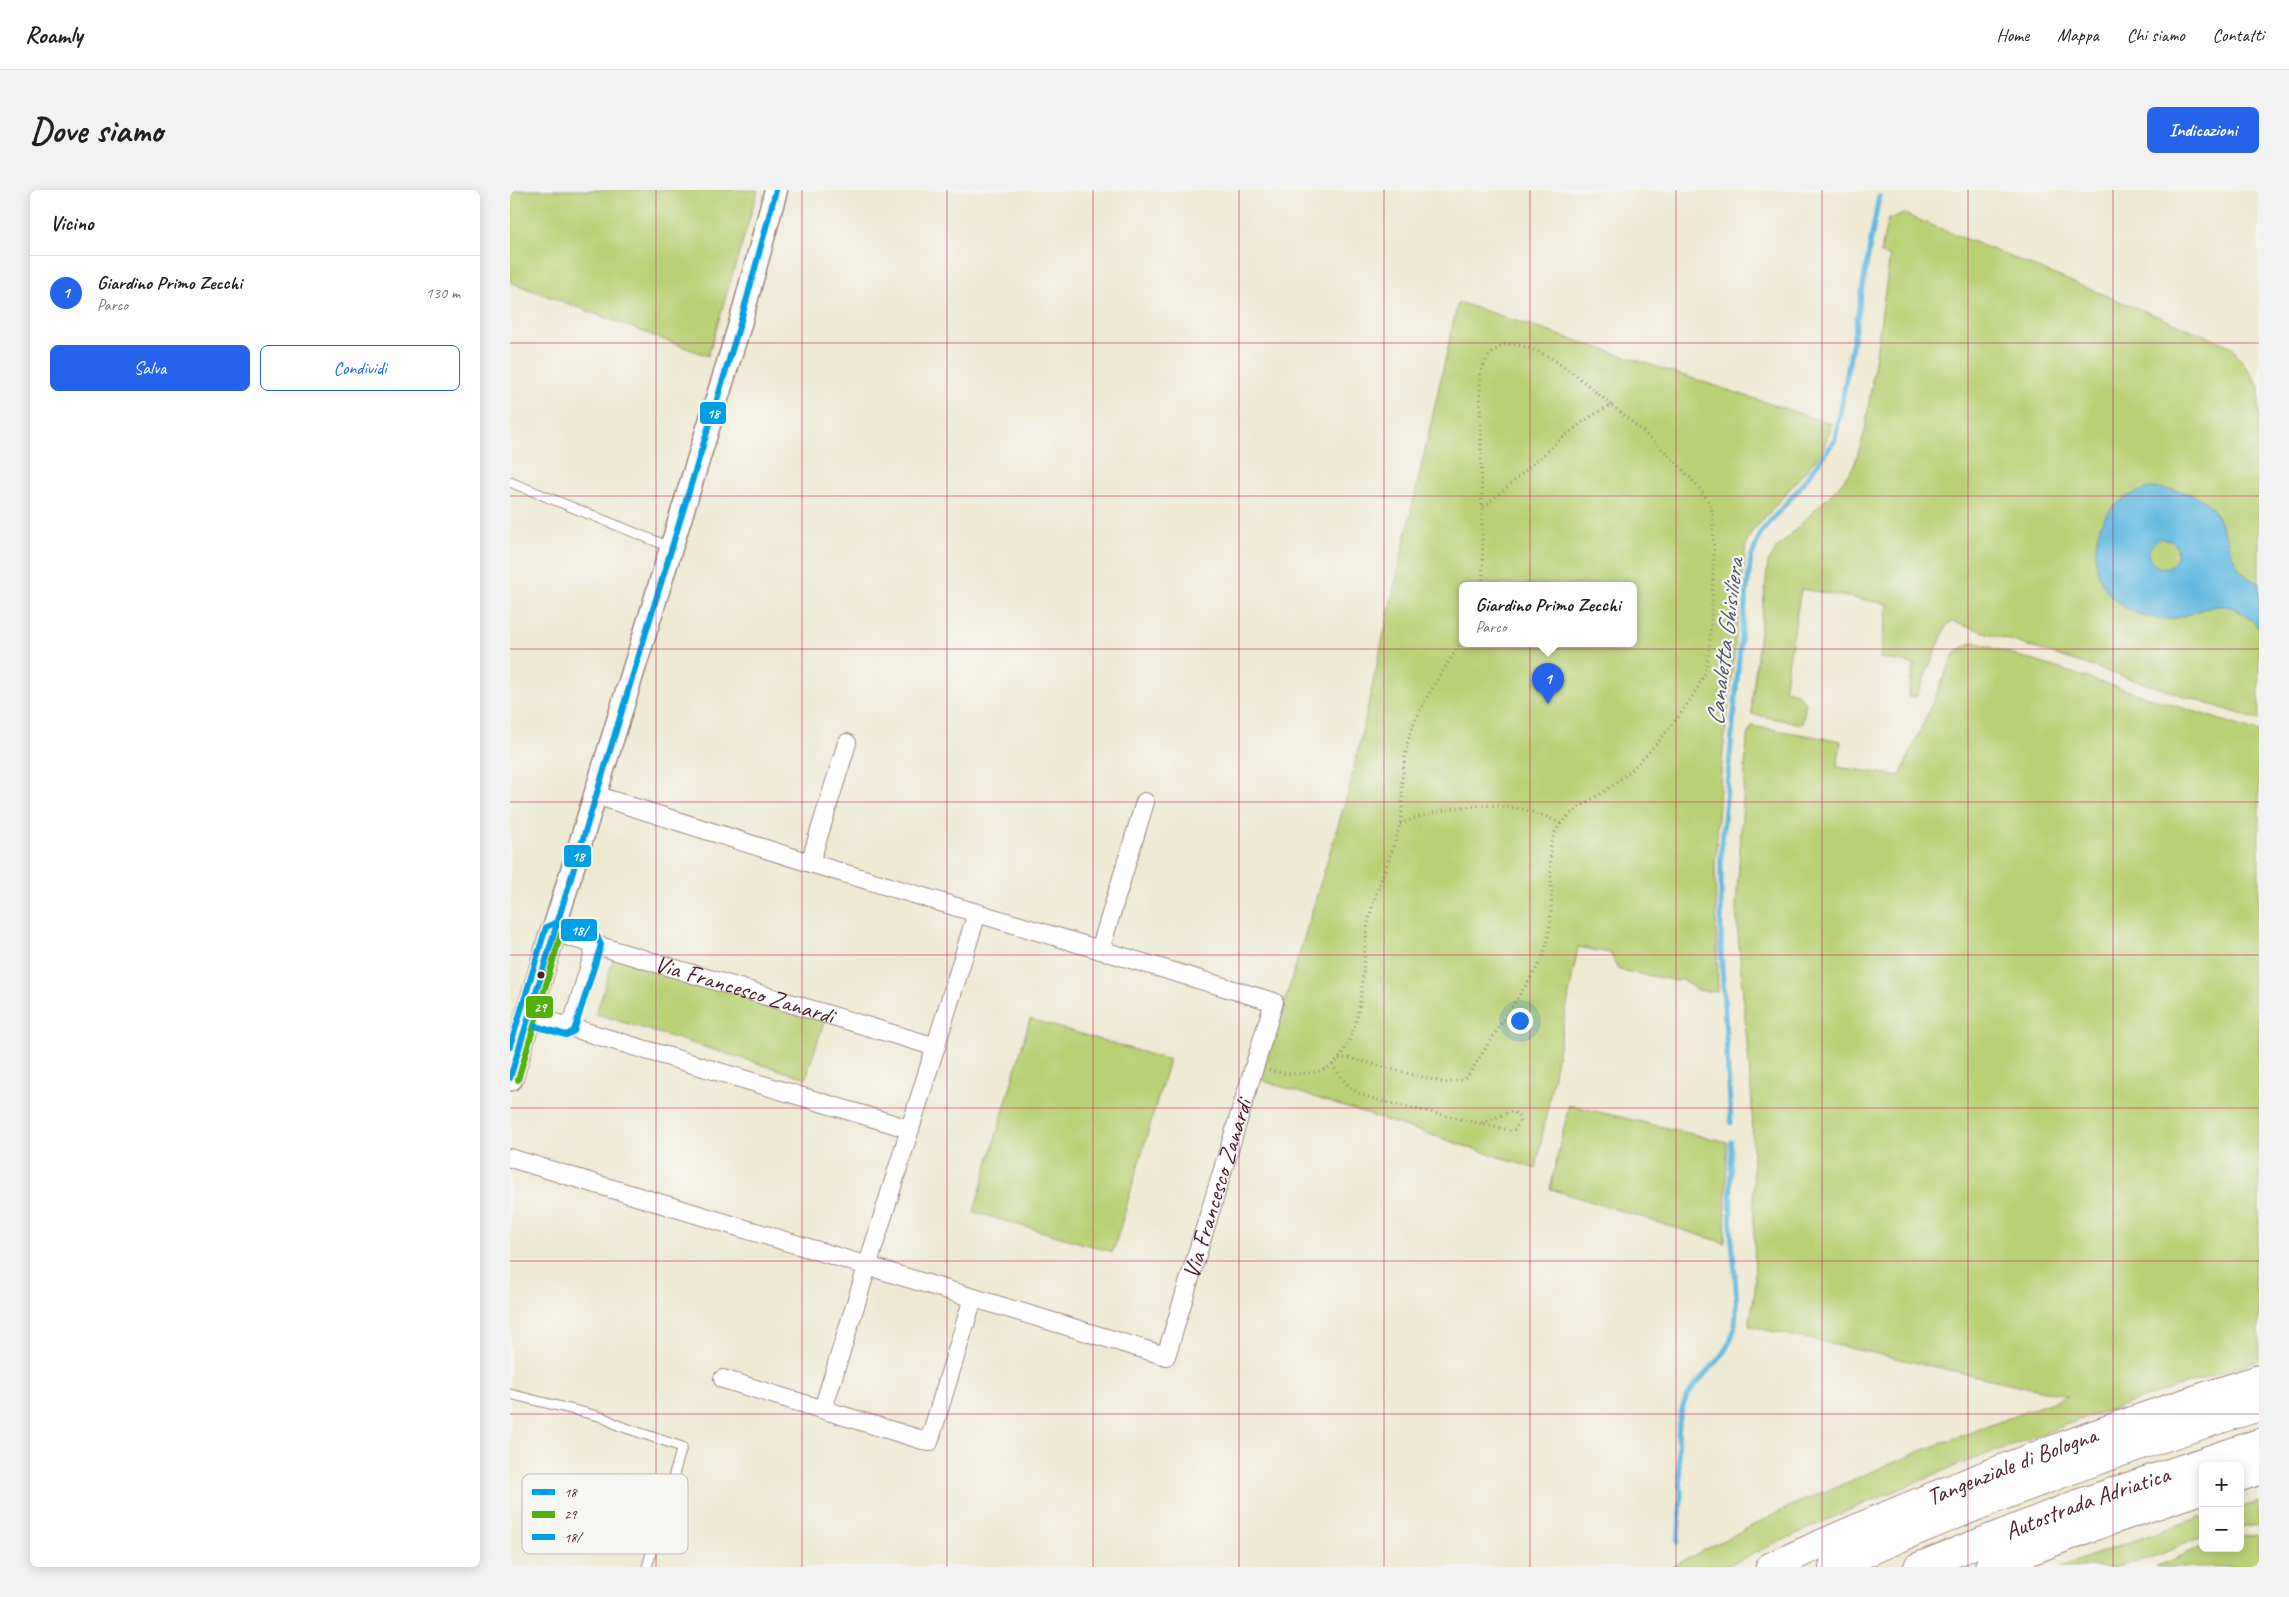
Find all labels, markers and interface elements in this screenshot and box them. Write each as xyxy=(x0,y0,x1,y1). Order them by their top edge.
text: Roamly xyxy=(25,20,82,50)
text: Home xyxy=(1997,24,2029,46)
text: Mappa xyxy=(2057,24,2099,46)
text: Chi siamo xyxy=(2127,24,2185,46)
text: Contatti xyxy=(2213,24,2264,46)
button: Indicazioni xyxy=(2147,107,2259,153)
text: Dove siamo xyxy=(30,108,163,153)
text: Vicino xyxy=(50,210,93,236)
text: Giardino Primo Zecchi xyxy=(97,271,242,295)
text: 1 xyxy=(62,283,70,303)
text: 130 m xyxy=(426,283,460,303)
text: Parco xyxy=(97,295,128,315)
button: Salva xyxy=(50,345,250,391)
button: Condividi xyxy=(260,345,460,391)
line badge: 18 xyxy=(699,401,727,425)
text: 18 xyxy=(707,405,721,422)
water label: Canaletta Ghisiliera xyxy=(1699,554,1751,727)
popup xyxy=(1459,582,1637,647)
text: Giardino Primo Zecchi xyxy=(1475,593,1621,617)
text: Parco xyxy=(1475,617,1506,637)
pin: 1 xyxy=(1532,663,1564,704)
line badge: 18 xyxy=(563,844,592,868)
text: 18 xyxy=(572,848,586,865)
line badge: 18/ xyxy=(560,918,598,942)
text: 18/ xyxy=(570,922,591,939)
street label: Via Francesco Zanardi xyxy=(651,948,840,1031)
unlabelled marker xyxy=(536,970,546,980)
line badge: 29 xyxy=(525,995,554,1019)
text: 29 xyxy=(534,999,548,1016)
your location xyxy=(1507,1008,1533,1034)
street label: Via Francesco Zanardi xyxy=(1176,1093,1259,1282)
street label: Tangenziale di Bologna xyxy=(1922,1419,2103,1512)
street label: Autostrada Adriatica xyxy=(2000,1459,2175,1546)
map controls xyxy=(2199,1462,2244,1552)
button: + xyxy=(2199,1462,2244,1507)
legend xyxy=(522,1474,688,1554)
text: 18 xyxy=(564,1484,578,1501)
text: 29 xyxy=(564,1506,578,1523)
button: − xyxy=(2199,1507,2244,1552)
text: 18/ xyxy=(564,1529,585,1546)

